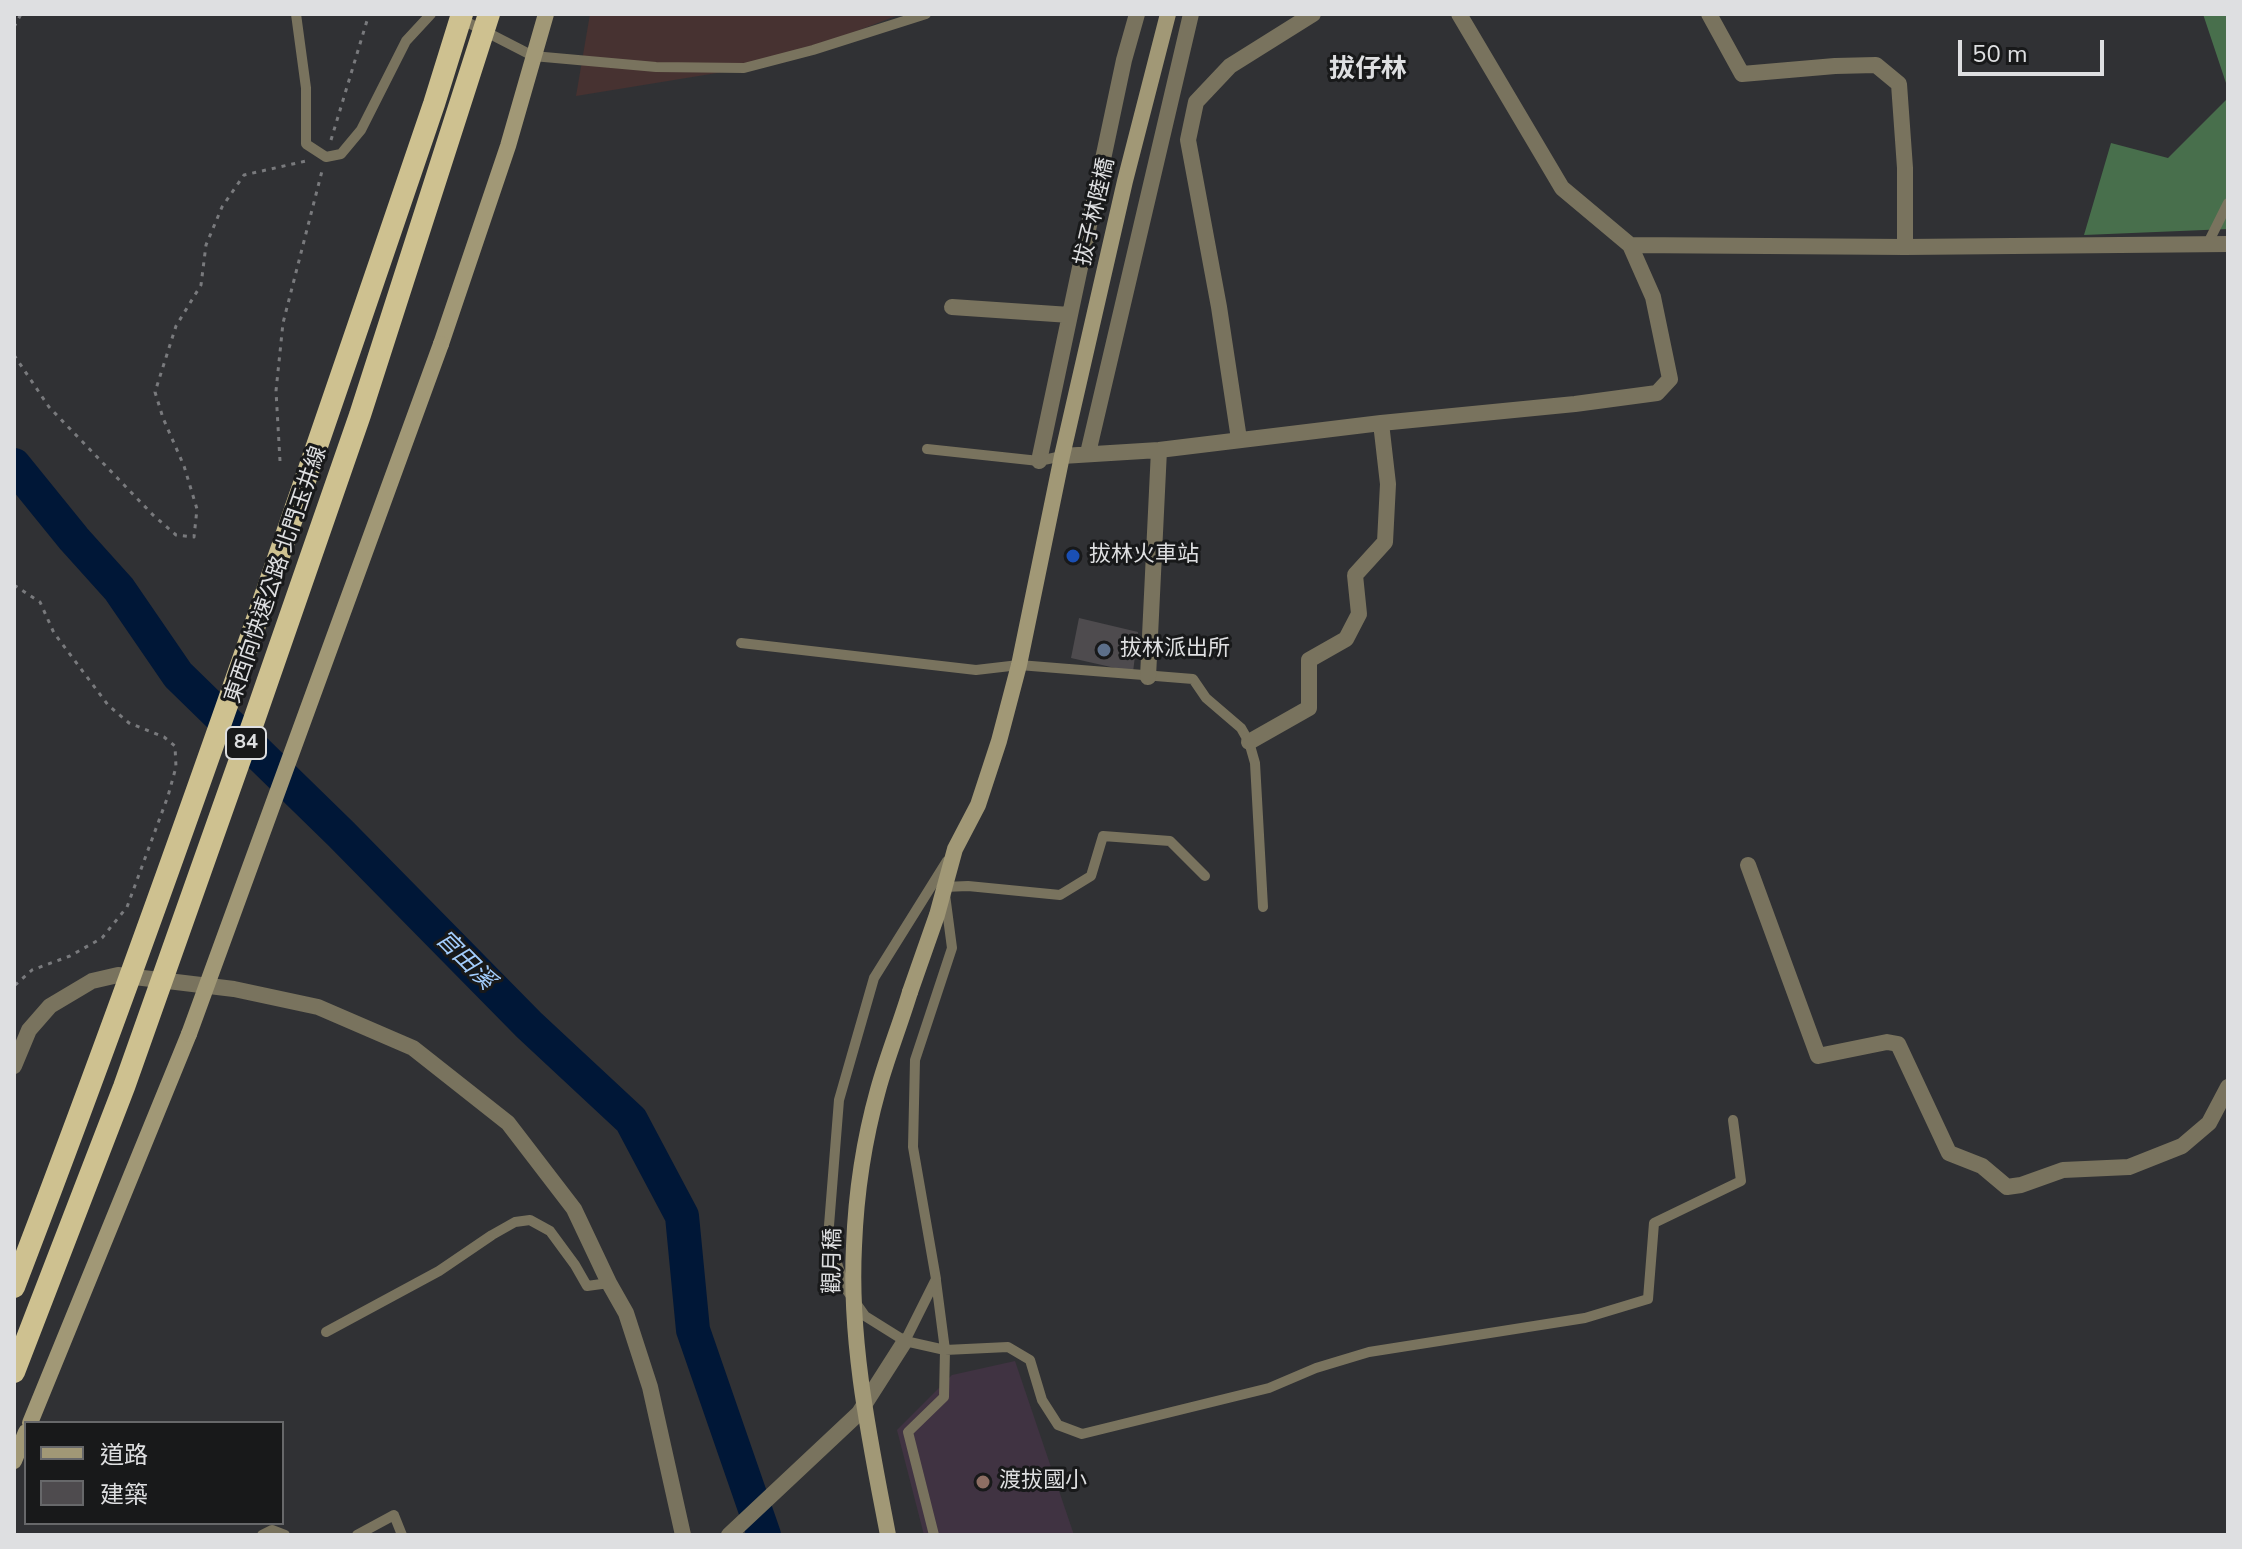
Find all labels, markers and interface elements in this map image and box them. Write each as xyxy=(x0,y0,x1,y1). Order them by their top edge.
scale bar xyxy=(1962,24,2108,74)
text: 50 m xyxy=(1972,38,2028,70)
district label: 拔仔林 xyxy=(1329,55,1407,87)
street label: 拔子林陸橋 xyxy=(1071,155,1121,269)
street label: 東西向快速公路 北門玉井線 xyxy=(221,443,333,707)
place label: 拔林火車站 xyxy=(1089,543,1199,569)
marker: 拔林火車站 xyxy=(1064,547,1082,565)
place label: 拔林派出所 xyxy=(1120,637,1230,663)
marker: 拔林派出所 xyxy=(1095,641,1113,659)
road number: 84 xyxy=(226,727,266,759)
water label: 官田溪 xyxy=(428,925,500,997)
street label: 觀月穚 xyxy=(820,1228,848,1294)
legend xyxy=(24,1421,284,1525)
text: 道路 xyxy=(100,1439,148,1471)
place label: 渡拔國小 xyxy=(999,1469,1087,1495)
marker: 渡拔國小 xyxy=(974,1473,992,1491)
text: 建築 xyxy=(100,1479,148,1511)

